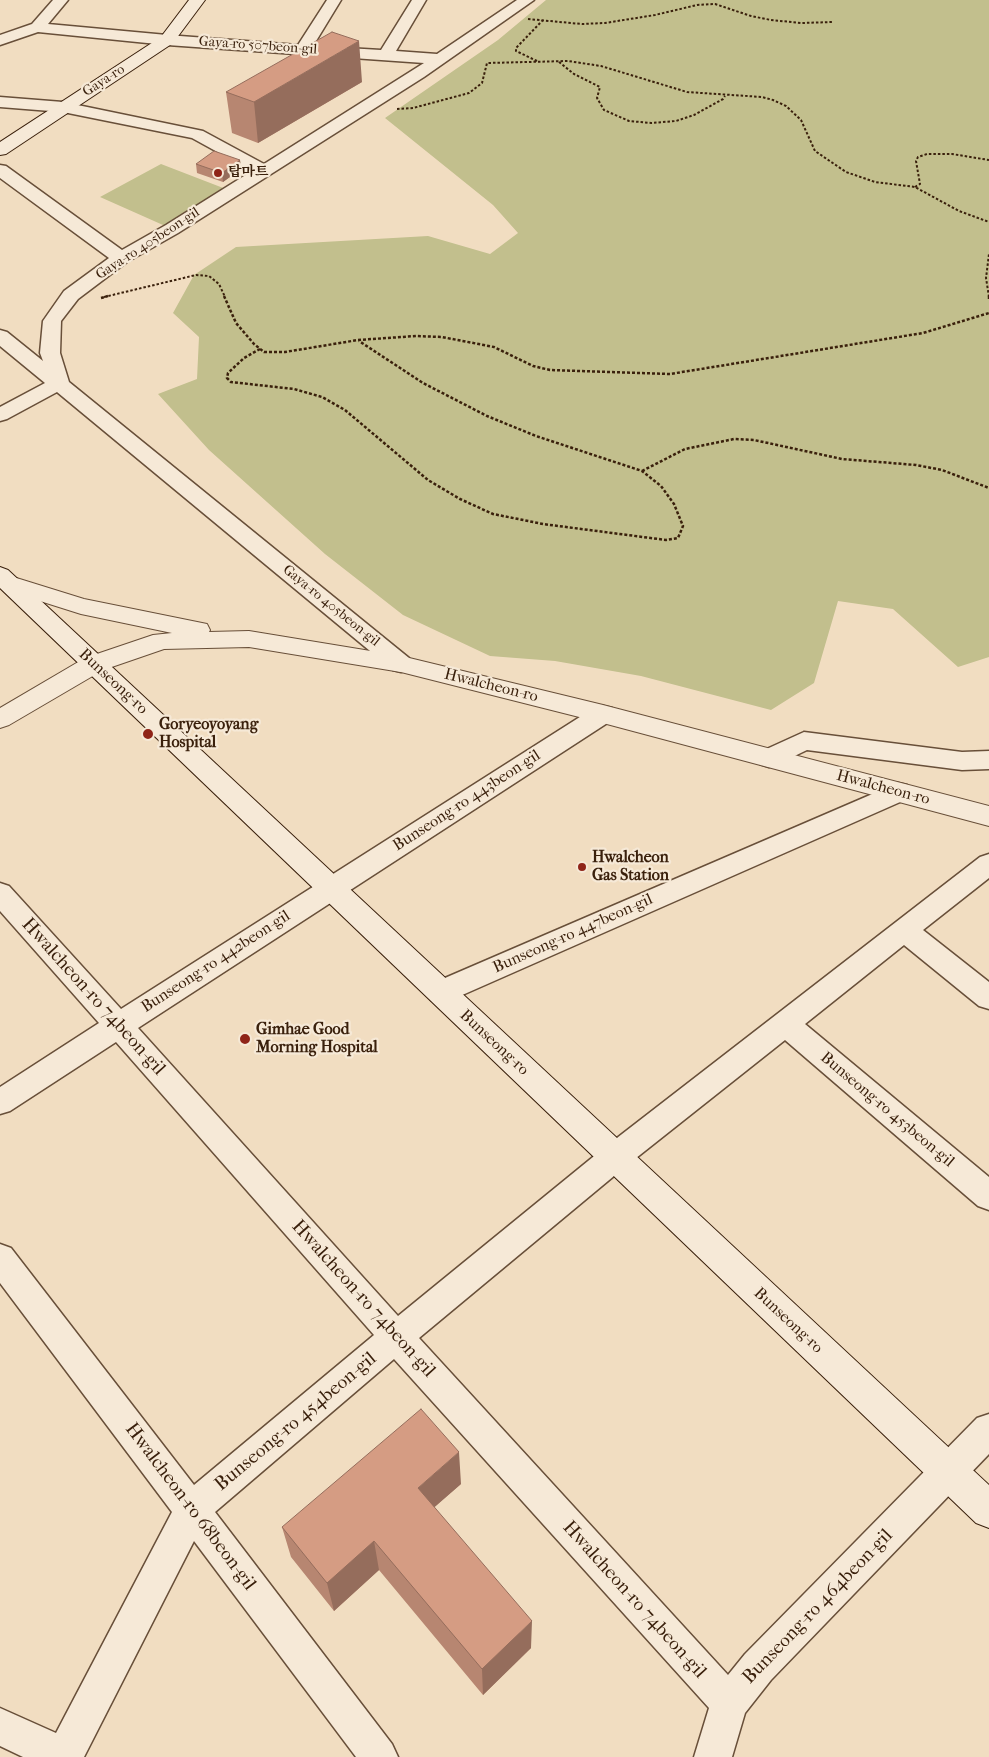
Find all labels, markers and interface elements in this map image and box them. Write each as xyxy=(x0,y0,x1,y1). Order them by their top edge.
street label: Gaya-ro 507beon-gil xyxy=(198,33,318,59)
street label: Gaya-ro xyxy=(80,61,128,101)
place label: 탑마트 xyxy=(228,165,269,181)
marker: 탑마트 xyxy=(212,167,224,179)
street label: Gaya-ro 405beon-gil xyxy=(93,204,203,284)
street label: Gaya-ro 405beon-gil xyxy=(279,562,383,650)
street label: Bunseong-ro xyxy=(74,645,152,719)
street label: Hwalcheon-ro xyxy=(442,665,540,707)
place label: Goryeoyoyang Hospital xyxy=(159,715,258,753)
marker: Goryeoyoyang Hospital xyxy=(141,727,155,741)
street label: Bunseong-ro 443beon-gil xyxy=(390,746,544,856)
street label: Hwalcheon-ro xyxy=(834,766,932,810)
place label: Hwalcheon Gas Station xyxy=(592,848,669,886)
marker: Hwalcheon Gas Station xyxy=(576,861,588,873)
street label: Bunseong-ro 447beon-gil xyxy=(490,890,656,978)
street label: Bunseong-ro 442beon-gil xyxy=(138,907,294,1017)
street label: Hwalcheon-ro 74beon-gil xyxy=(16,914,170,1080)
street label: Bunseong-ro xyxy=(455,1006,533,1080)
place label: Gimhae Good Morning Hospital xyxy=(256,1020,378,1058)
marker: Gimhae Good Morning Hospital xyxy=(238,1032,252,1046)
street label: Bunseong-ro 453beon-gil xyxy=(816,1048,958,1172)
street label: Hwalcheon-ro 74beon-gil xyxy=(286,1216,440,1382)
street label: Bunseong-ro xyxy=(749,1284,827,1358)
street label: Bunseong-ro 454beon-gil xyxy=(211,1348,381,1496)
street label: Hwalcheon-ro 68beon-gil xyxy=(120,1419,260,1595)
street label: Hwalcheon-ro 74beon-gil xyxy=(557,1517,711,1683)
street label: Bunseong-ro 464beon-gil xyxy=(738,1525,898,1689)

